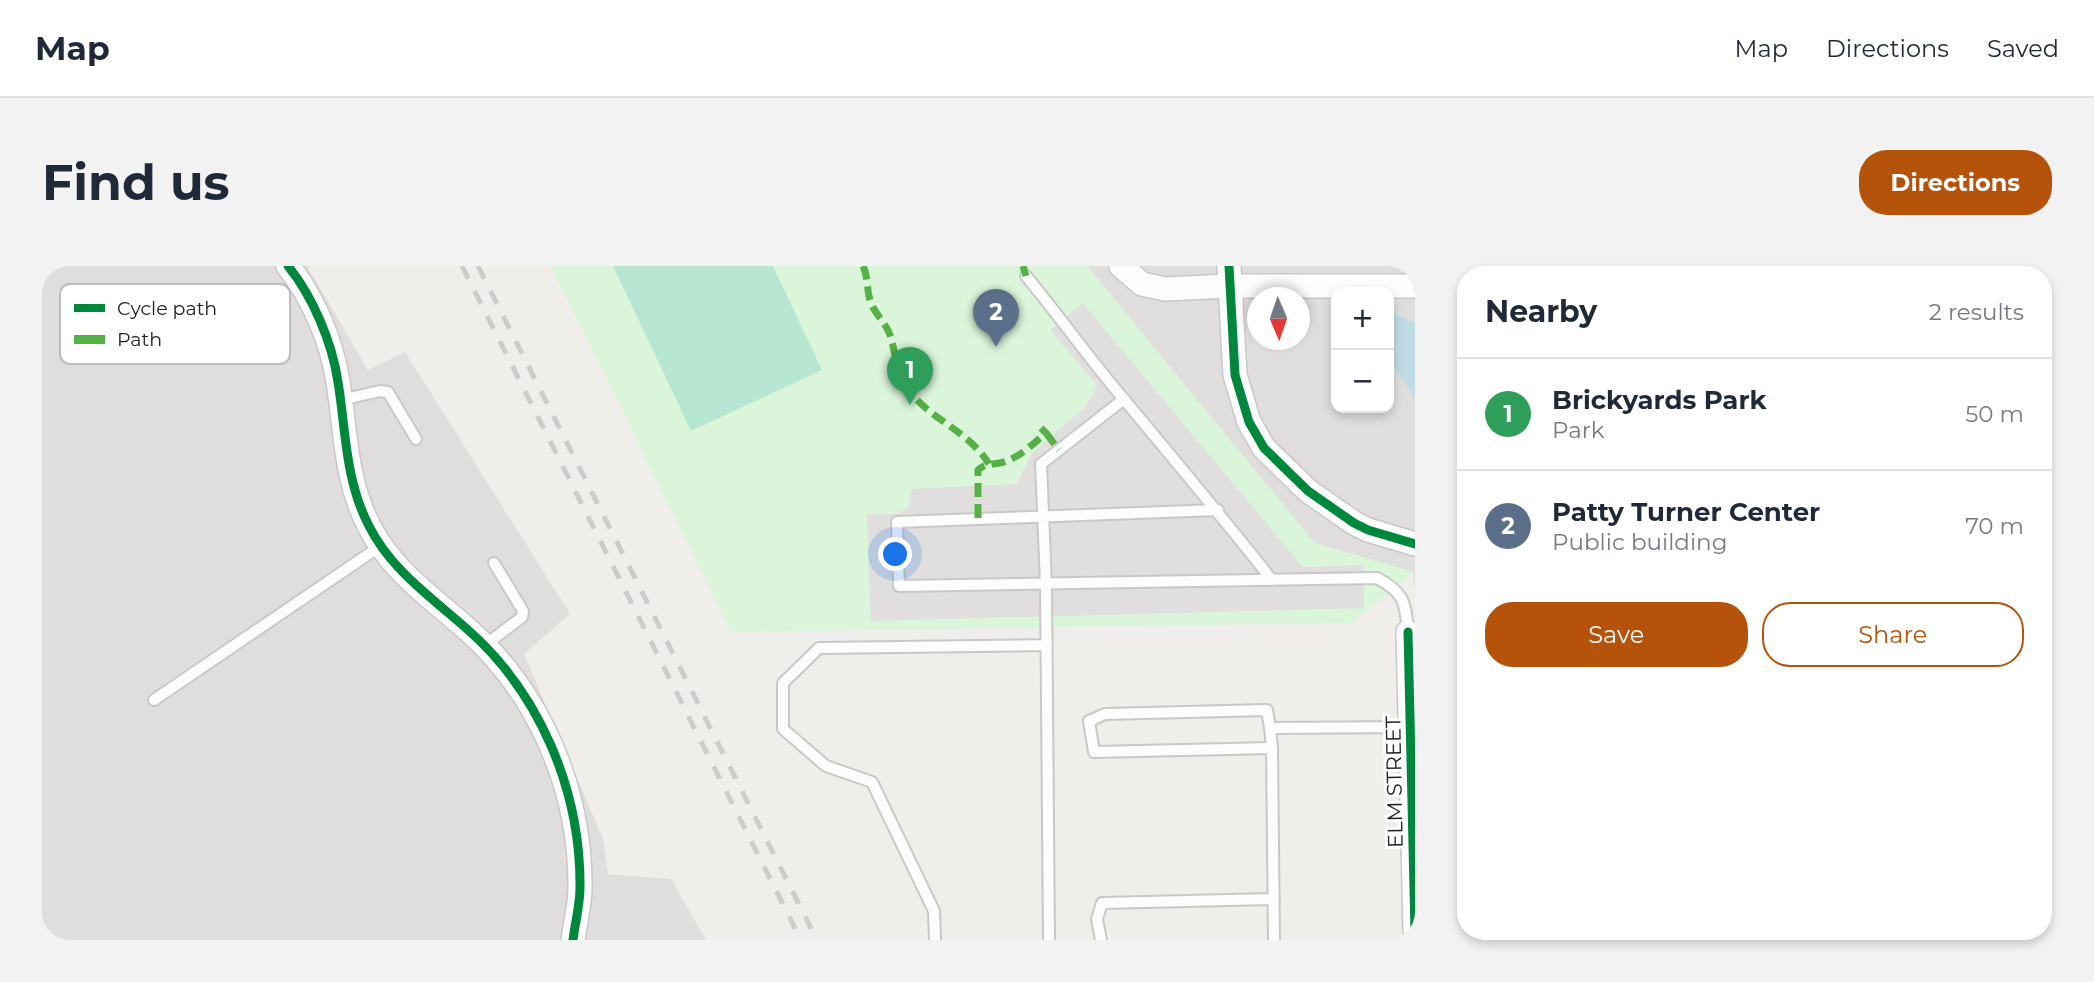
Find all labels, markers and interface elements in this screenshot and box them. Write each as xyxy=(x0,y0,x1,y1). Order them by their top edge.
text: Map xyxy=(35,28,110,68)
text: Map xyxy=(1735,34,1788,63)
text: Directions xyxy=(1826,34,1949,63)
text: Saved xyxy=(1987,34,2059,63)
button: Directions xyxy=(1859,150,2052,215)
text: Find us xyxy=(42,153,230,212)
legend xyxy=(60,284,290,364)
north arrow xyxy=(1247,287,1310,350)
map controls xyxy=(1331,287,1394,413)
button: + xyxy=(1331,287,1394,350)
pin: 2 xyxy=(973,289,1019,347)
text: Nearby xyxy=(1485,293,1597,330)
text: Cycle path xyxy=(117,297,217,320)
text: 2 results xyxy=(1929,298,2024,326)
text: Path xyxy=(117,328,162,351)
pin: 1 xyxy=(887,347,933,405)
button: − xyxy=(1331,350,1394,413)
text: Brickyards Park xyxy=(1552,384,1767,416)
text: 1 xyxy=(1503,400,1513,428)
text: 50 m xyxy=(1965,400,2024,428)
text: Park xyxy=(1552,416,1605,444)
text: Patty Turner Center xyxy=(1552,496,1820,528)
text: 2 xyxy=(1501,512,1515,540)
text: 70 m xyxy=(1965,512,2024,540)
text: Public building xyxy=(1552,528,1727,556)
your location xyxy=(878,537,912,571)
button: Save xyxy=(1485,602,1748,667)
button: Share xyxy=(1762,602,2024,667)
street label: ELM STREET xyxy=(1380,716,1408,848)

